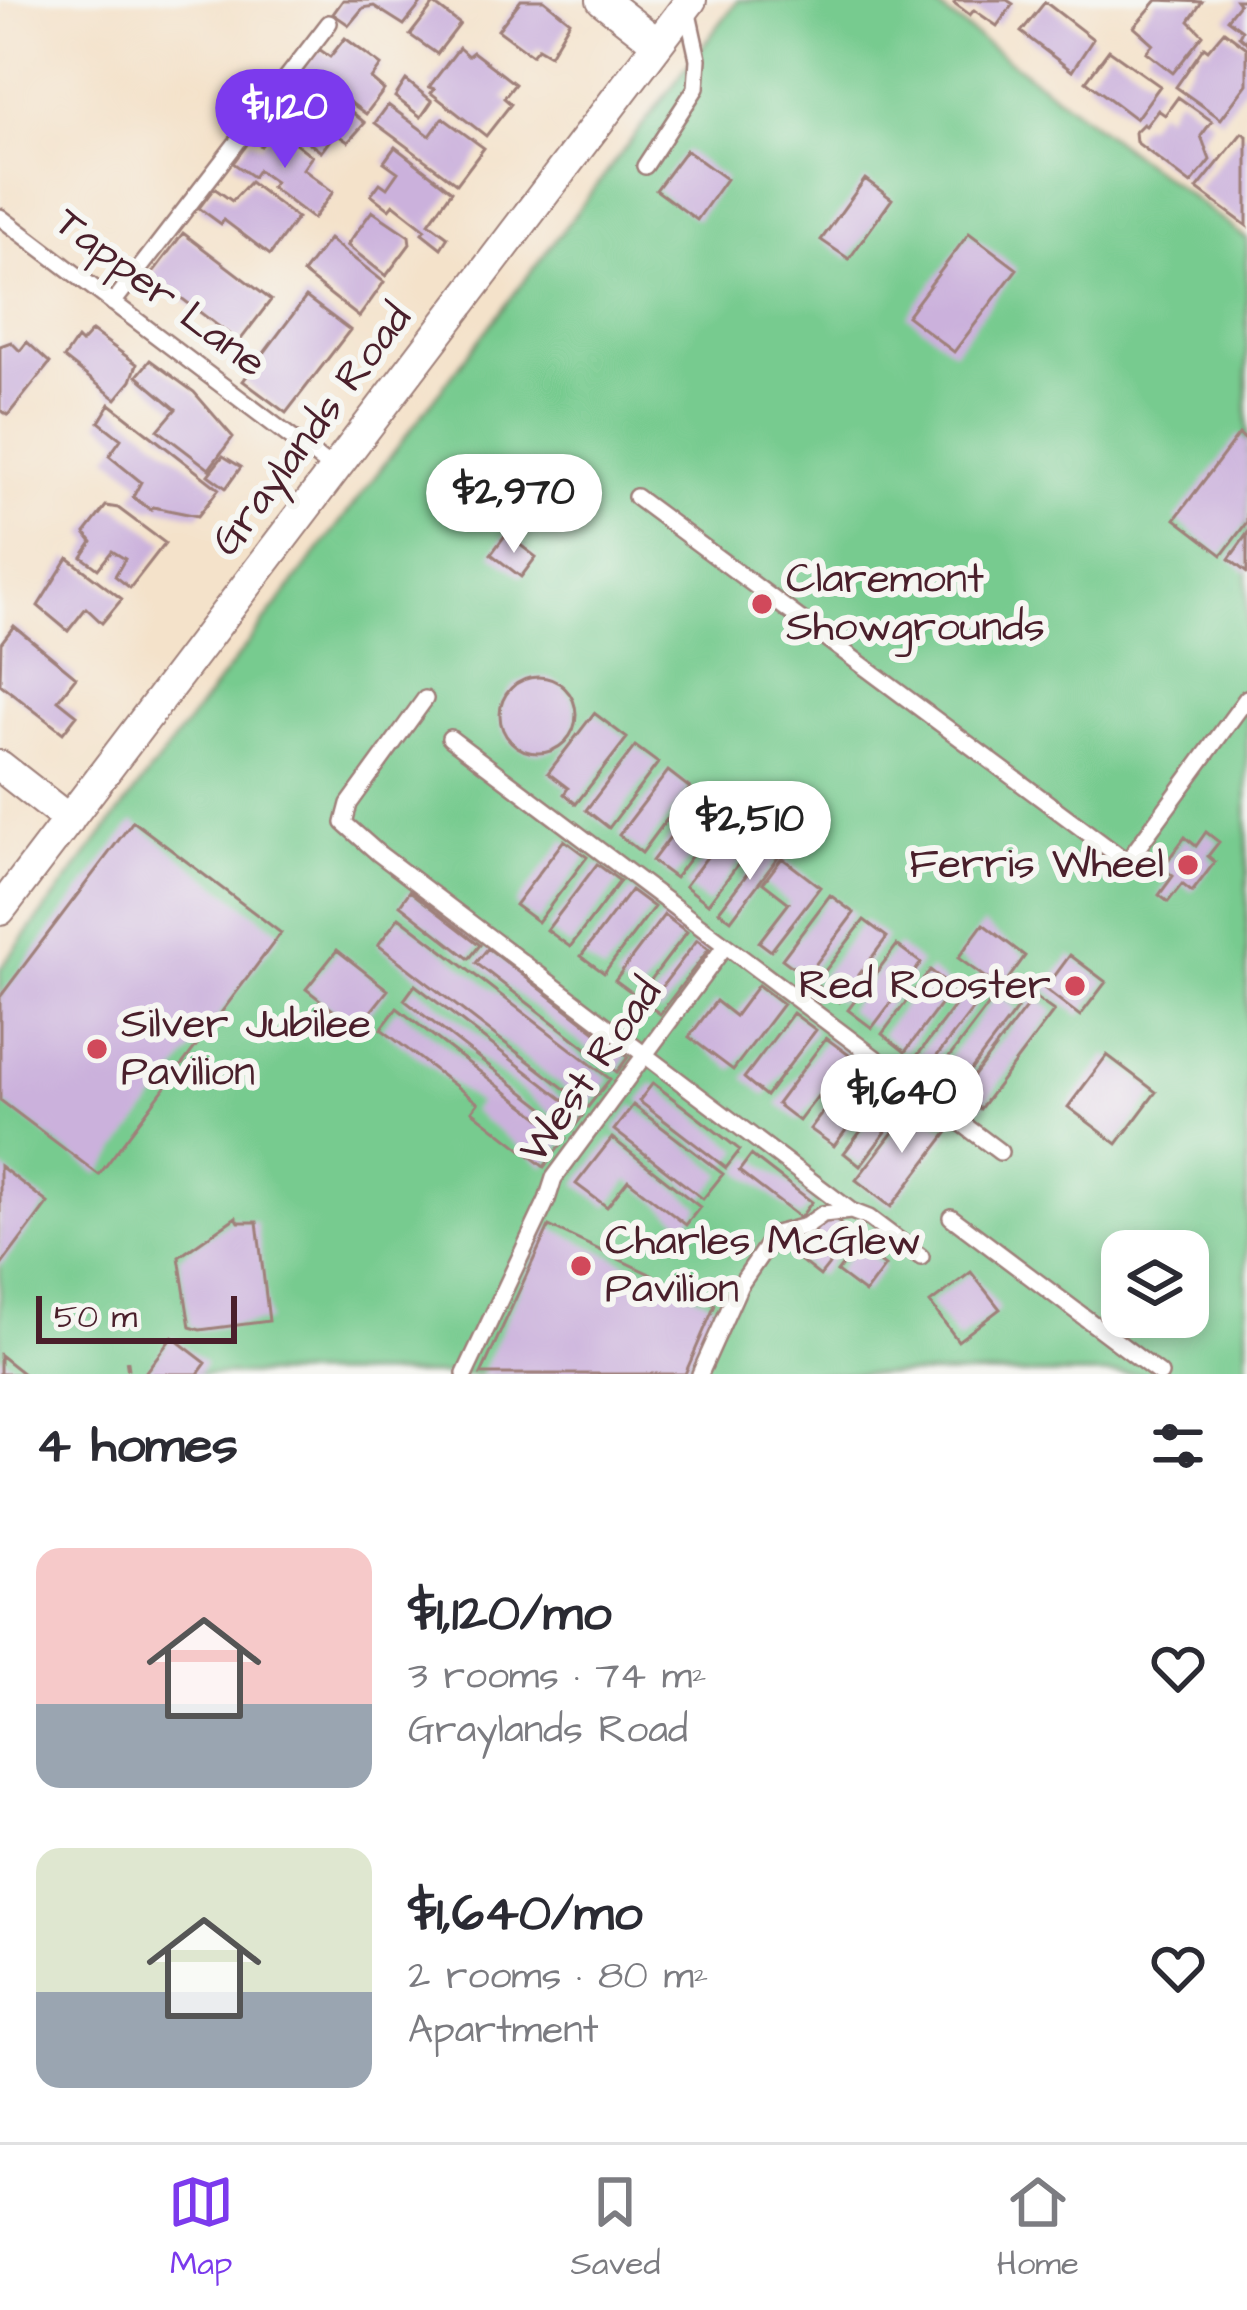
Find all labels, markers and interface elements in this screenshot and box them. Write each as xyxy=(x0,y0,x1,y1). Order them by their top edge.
pin: $1,120 xyxy=(187,69,383,171)
text: $1,120 xyxy=(242,81,328,135)
street label: Tapper Lane xyxy=(42,194,278,392)
street label: Graylands Road xyxy=(198,292,427,568)
pin: $2,970 xyxy=(416,454,612,556)
text: $2,970 xyxy=(453,466,575,520)
place label: Claremont Showgrounds xyxy=(786,551,1045,657)
marker: Claremont Showgrounds xyxy=(749,591,775,617)
pin: $2,510 xyxy=(652,781,848,883)
text: $2,510 xyxy=(696,793,804,847)
place label: Ferris Wheel xyxy=(909,836,1164,894)
marker: Ferris Wheel xyxy=(1175,852,1201,878)
place label: Red Rooster xyxy=(799,957,1051,1015)
street label: West Road xyxy=(506,967,676,1175)
marker: Red Rooster xyxy=(1062,973,1088,999)
place label: Silver Jubilee Pavilion xyxy=(121,996,371,1102)
marker: Silver Jubilee Pavilion xyxy=(84,1036,110,1062)
pin: $1,640 xyxy=(804,1054,1000,1156)
text: $1,640 xyxy=(847,1066,957,1120)
place label: Charles McGlew Pavilion xyxy=(605,1213,921,1319)
map controls xyxy=(1101,1230,1209,1338)
button: layers xyxy=(1101,1230,1209,1338)
marker: Charles McGlew Pavilion xyxy=(568,1253,594,1279)
scale bar xyxy=(36,1290,237,1343)
text: 50 m xyxy=(54,1294,137,1340)
text: 4 homes xyxy=(36,1411,238,1482)
icon: filters xyxy=(1145,1413,1211,1479)
text: $1,120/mo xyxy=(408,1579,611,1650)
icon: home xyxy=(132,1596,276,1740)
icon: heart xyxy=(1145,1635,1211,1701)
text: 3 rooms · 74 m² xyxy=(408,1650,707,1704)
text: Graylands Road xyxy=(408,1704,688,1758)
text: $1,640/mo xyxy=(408,1879,642,1950)
icon: home xyxy=(132,1896,276,2040)
icon: heart xyxy=(1145,1935,1211,2001)
text: 2 rooms · 80 m² xyxy=(408,1950,708,2004)
text: Apartment xyxy=(408,2004,599,2058)
tab: Map xyxy=(168,2169,234,2287)
tab: Saved xyxy=(570,2169,660,2287)
tab: Home xyxy=(997,2169,1079,2287)

